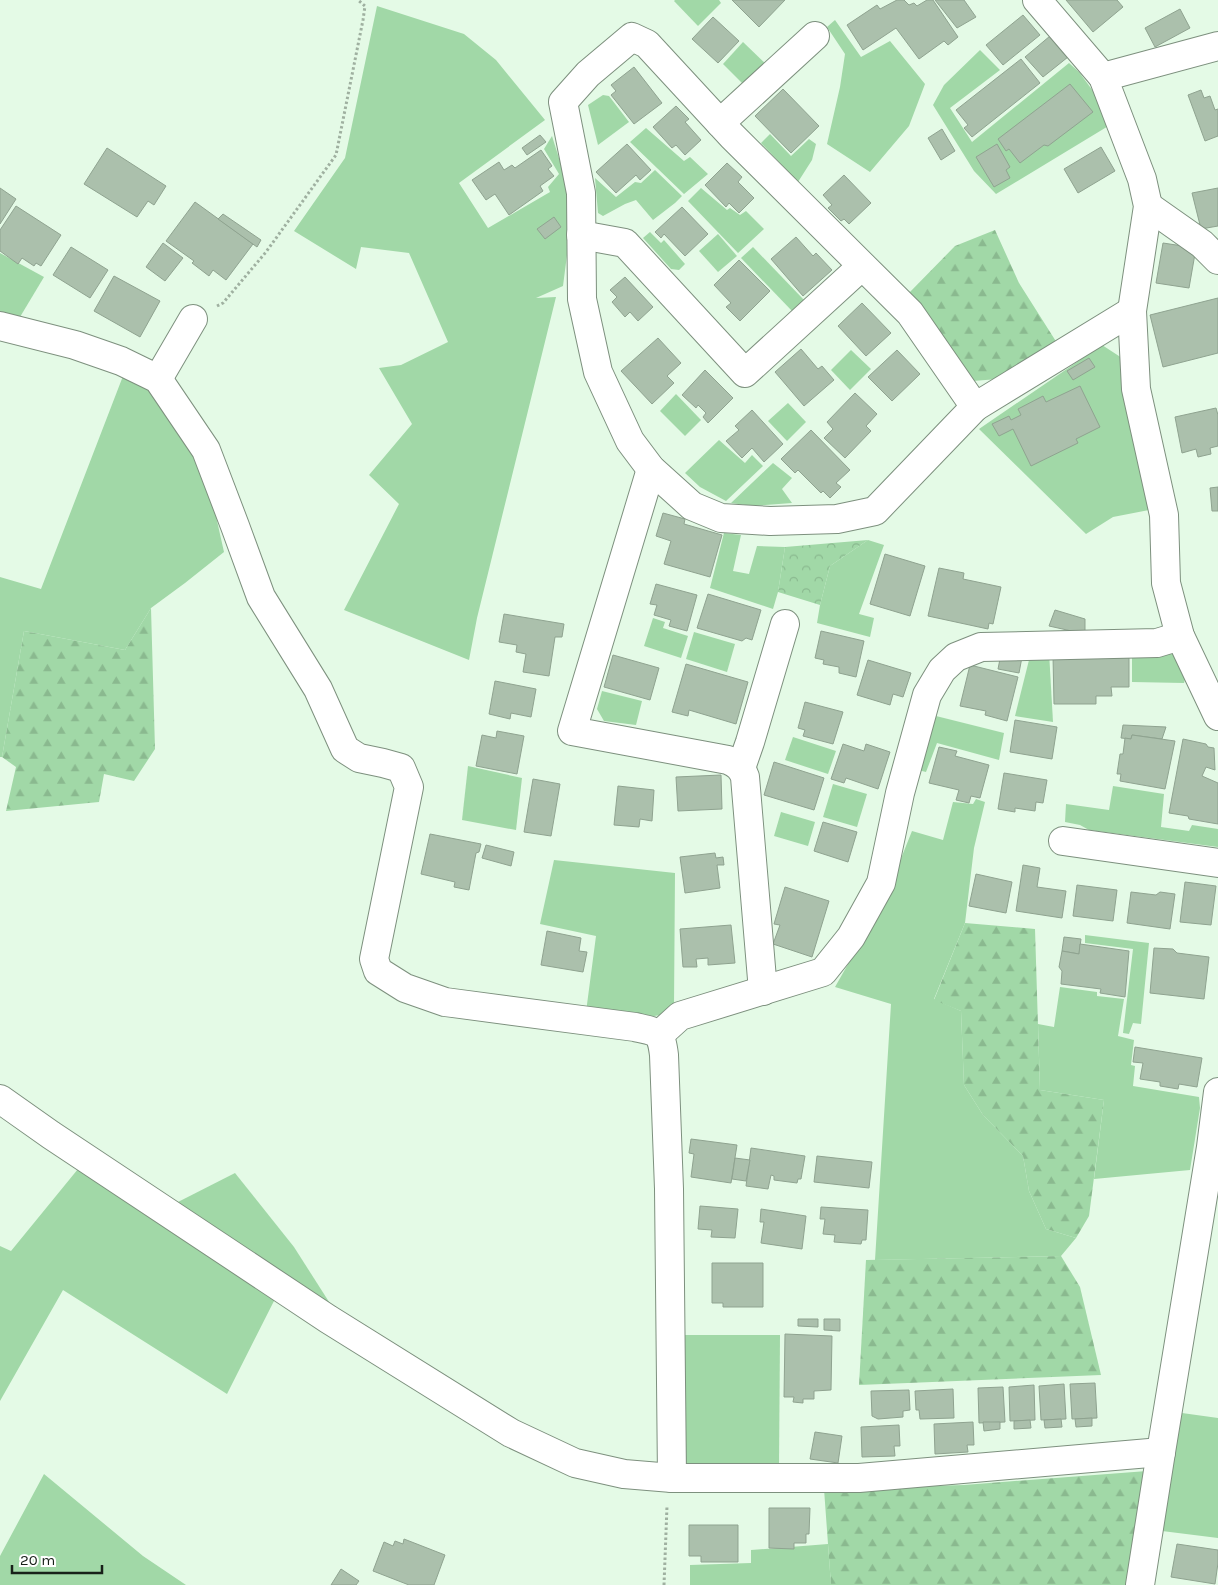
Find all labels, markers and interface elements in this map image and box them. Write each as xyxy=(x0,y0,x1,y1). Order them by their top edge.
scale bar xyxy=(12,1542,102,1574)
text: 20 m xyxy=(20,1551,55,1569)

